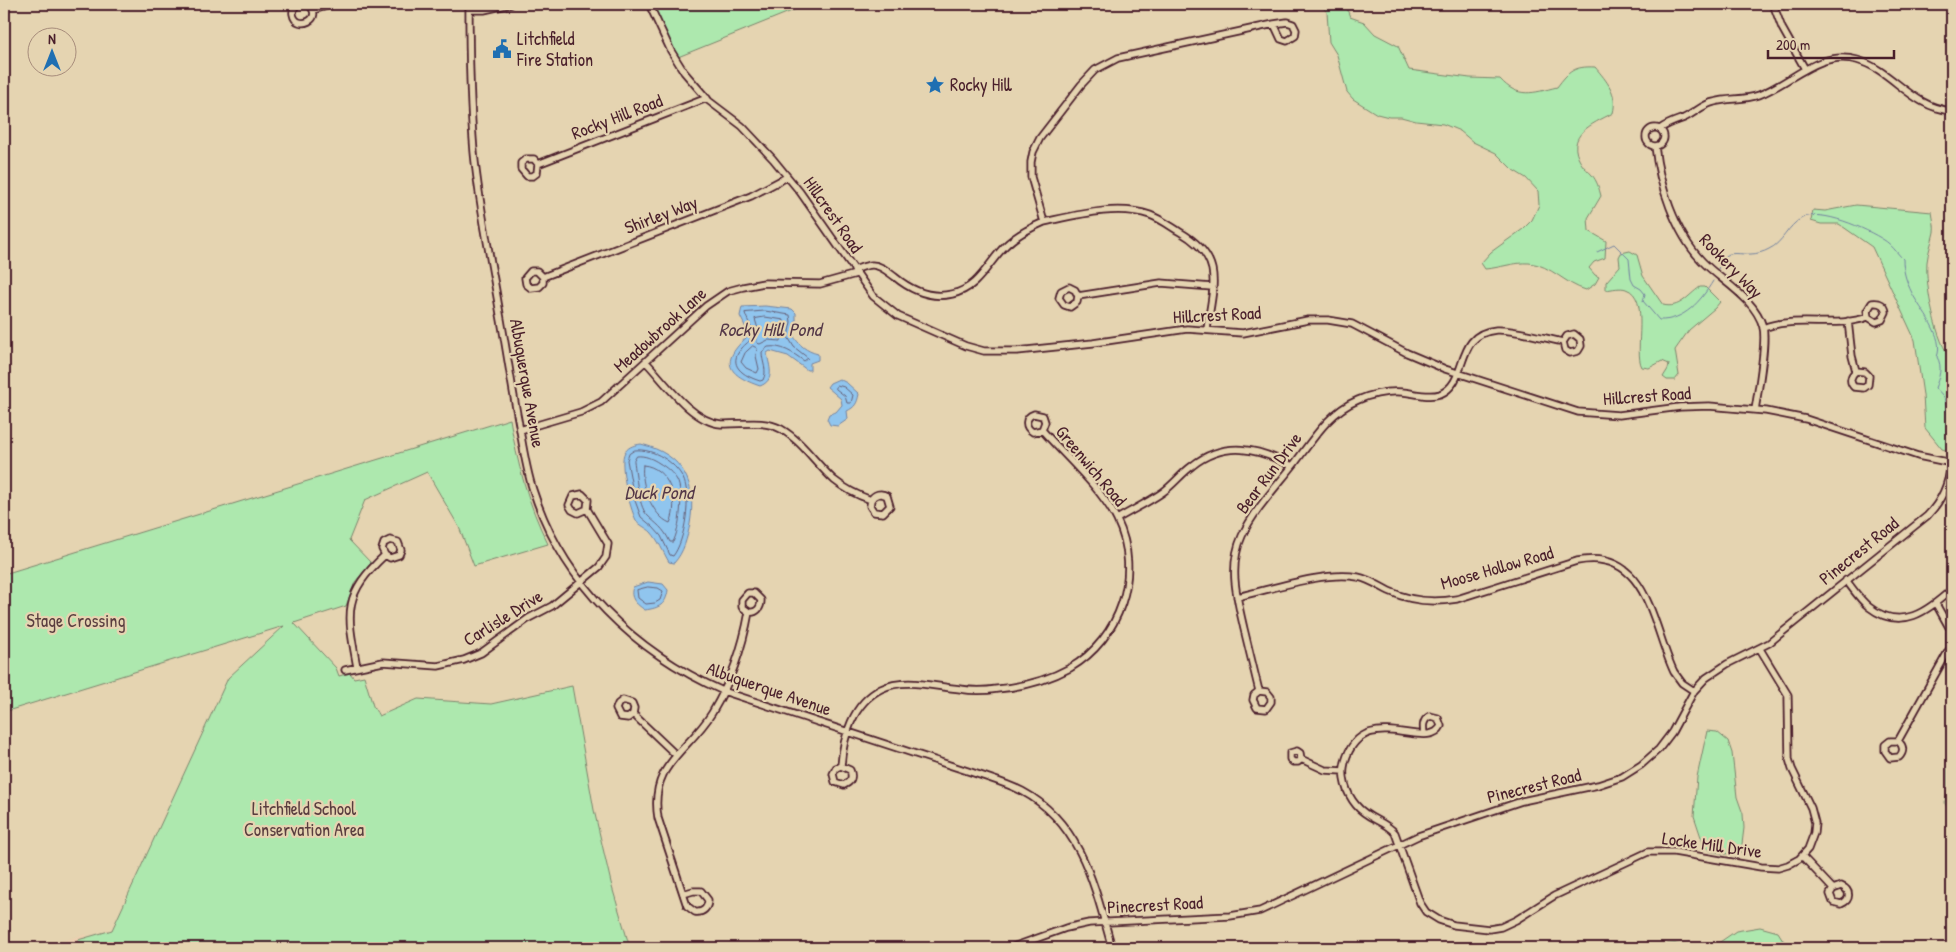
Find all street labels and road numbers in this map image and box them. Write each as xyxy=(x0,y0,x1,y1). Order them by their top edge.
street label: Rocky Hill Road xyxy=(568,88,666,145)
street label: Hillcrest Road xyxy=(798,171,869,258)
street label: Shirley Way xyxy=(621,189,701,240)
street label: Rookery Way xyxy=(1694,228,1769,304)
street label: Meadowbrook Lane xyxy=(608,281,712,378)
street label: Hillcrest Road xyxy=(1172,300,1262,329)
street label: Albuquerque Avenue xyxy=(504,317,551,449)
street label: Hillcrest Road xyxy=(1602,380,1692,411)
street label: Greenwich Road xyxy=(1050,420,1133,511)
street label: Bear Run Drive xyxy=(1230,427,1307,519)
street label: Pinecrest Road xyxy=(1814,511,1904,590)
street label: Moose Hollow Road xyxy=(1438,539,1556,596)
street label: Carlisle Drive xyxy=(458,583,547,652)
street label: Albuquerque Avenue xyxy=(703,655,835,722)
street label: Pinecrest Road xyxy=(1484,762,1583,809)
street label: Locke Mill Drive xyxy=(1661,825,1763,864)
street label: Pinecrest Road xyxy=(1106,890,1203,919)

